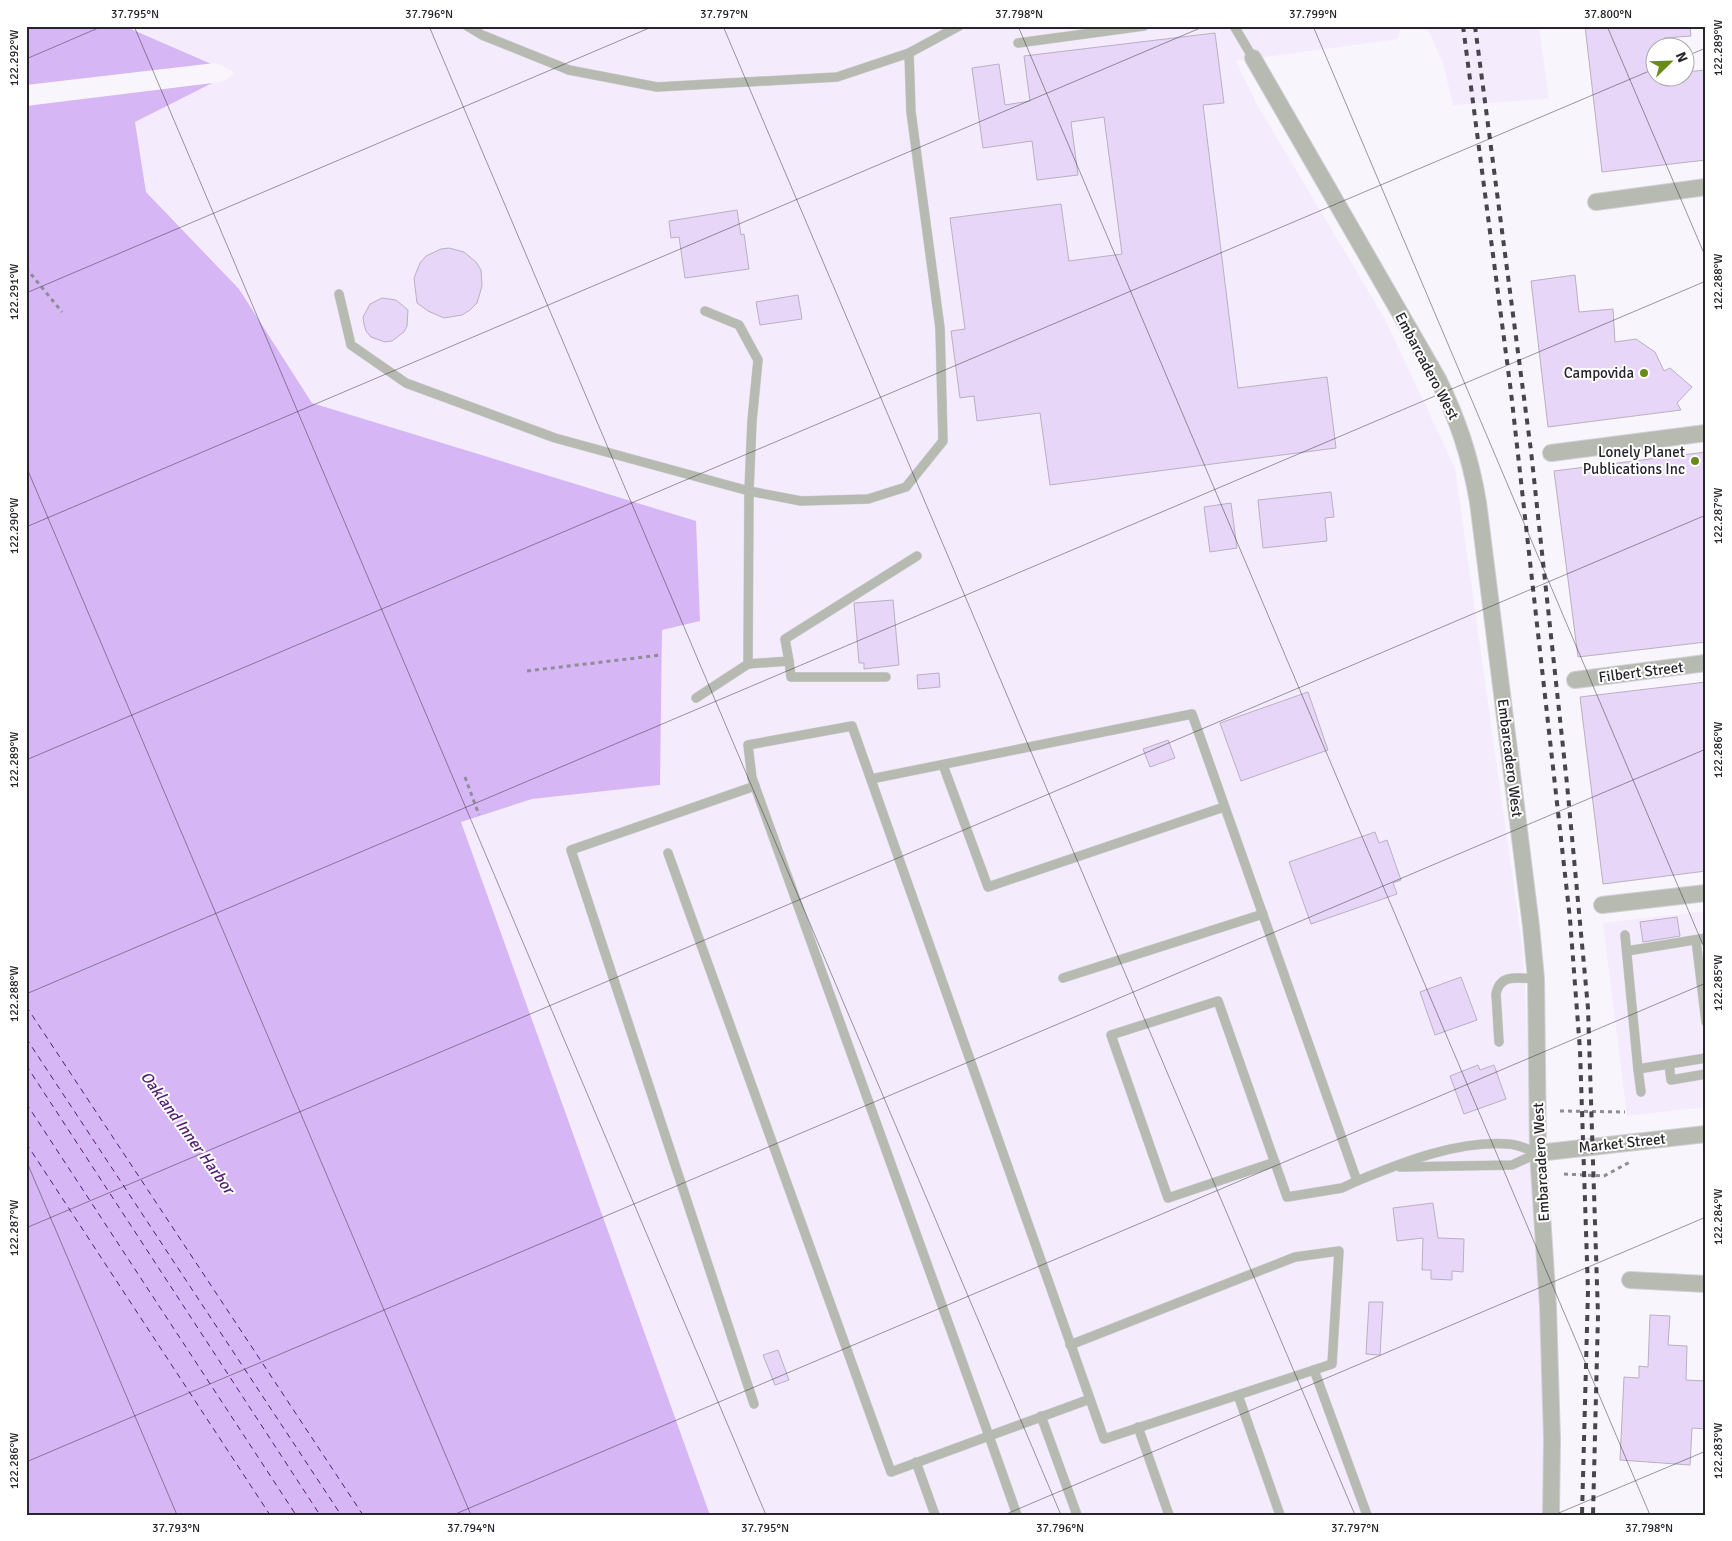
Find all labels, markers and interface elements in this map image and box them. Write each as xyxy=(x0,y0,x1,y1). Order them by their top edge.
text: 37.795°N xyxy=(111,7,159,22)
text: 37.796°N xyxy=(405,7,453,22)
text: 37.797°N xyxy=(700,7,748,22)
text: 37.798°N xyxy=(995,7,1043,22)
text: 37.799°N xyxy=(1289,7,1337,22)
text: 37.800°N xyxy=(1584,7,1632,22)
text: 122.289°W xyxy=(1711,20,1726,76)
text: 122.292°W xyxy=(7,30,22,86)
north arrow xyxy=(1644,38,1694,88)
text: N xyxy=(1672,49,1691,65)
text: 122.288°W xyxy=(1711,254,1726,310)
text: 122.291°W xyxy=(7,264,22,320)
street label: Embarcadero West xyxy=(1391,309,1463,423)
place label: Campovida xyxy=(1564,364,1634,382)
marker: Campovida xyxy=(1638,367,1650,379)
place label: Lonely Planet Publications Inc xyxy=(1583,443,1685,478)
marker: Lonely Planet Publications Inc xyxy=(1689,455,1701,467)
text: 122.287°W xyxy=(1711,488,1726,544)
text: 122.290°W xyxy=(7,498,22,554)
street label: Filbert Street xyxy=(1598,658,1684,686)
street label: Embarcadero West xyxy=(1494,698,1526,818)
text: 122.286°W xyxy=(1711,722,1726,778)
text: 122.289°W xyxy=(7,732,22,788)
text: 122.285°W xyxy=(1711,955,1726,1011)
text: 122.288°W xyxy=(7,966,22,1022)
water label: Oakland Inner Harbor xyxy=(136,1067,240,1200)
street label: Embarcadero West xyxy=(1529,1102,1553,1222)
street label: Market Street xyxy=(1577,1129,1667,1157)
text: 122.284°W xyxy=(1711,1189,1726,1245)
text: 122.287°W xyxy=(7,1200,22,1256)
text: 122.283°W xyxy=(1711,1423,1726,1479)
text: 122.286°W xyxy=(7,1433,22,1489)
text: 37.793°N xyxy=(152,1521,200,1536)
text: 37.794°N xyxy=(447,1521,495,1536)
text: 37.795°N xyxy=(741,1521,789,1536)
text: 37.796°N xyxy=(1036,1521,1084,1536)
text: 37.797°N xyxy=(1331,1521,1379,1536)
text: 37.798°N xyxy=(1625,1521,1673,1536)

